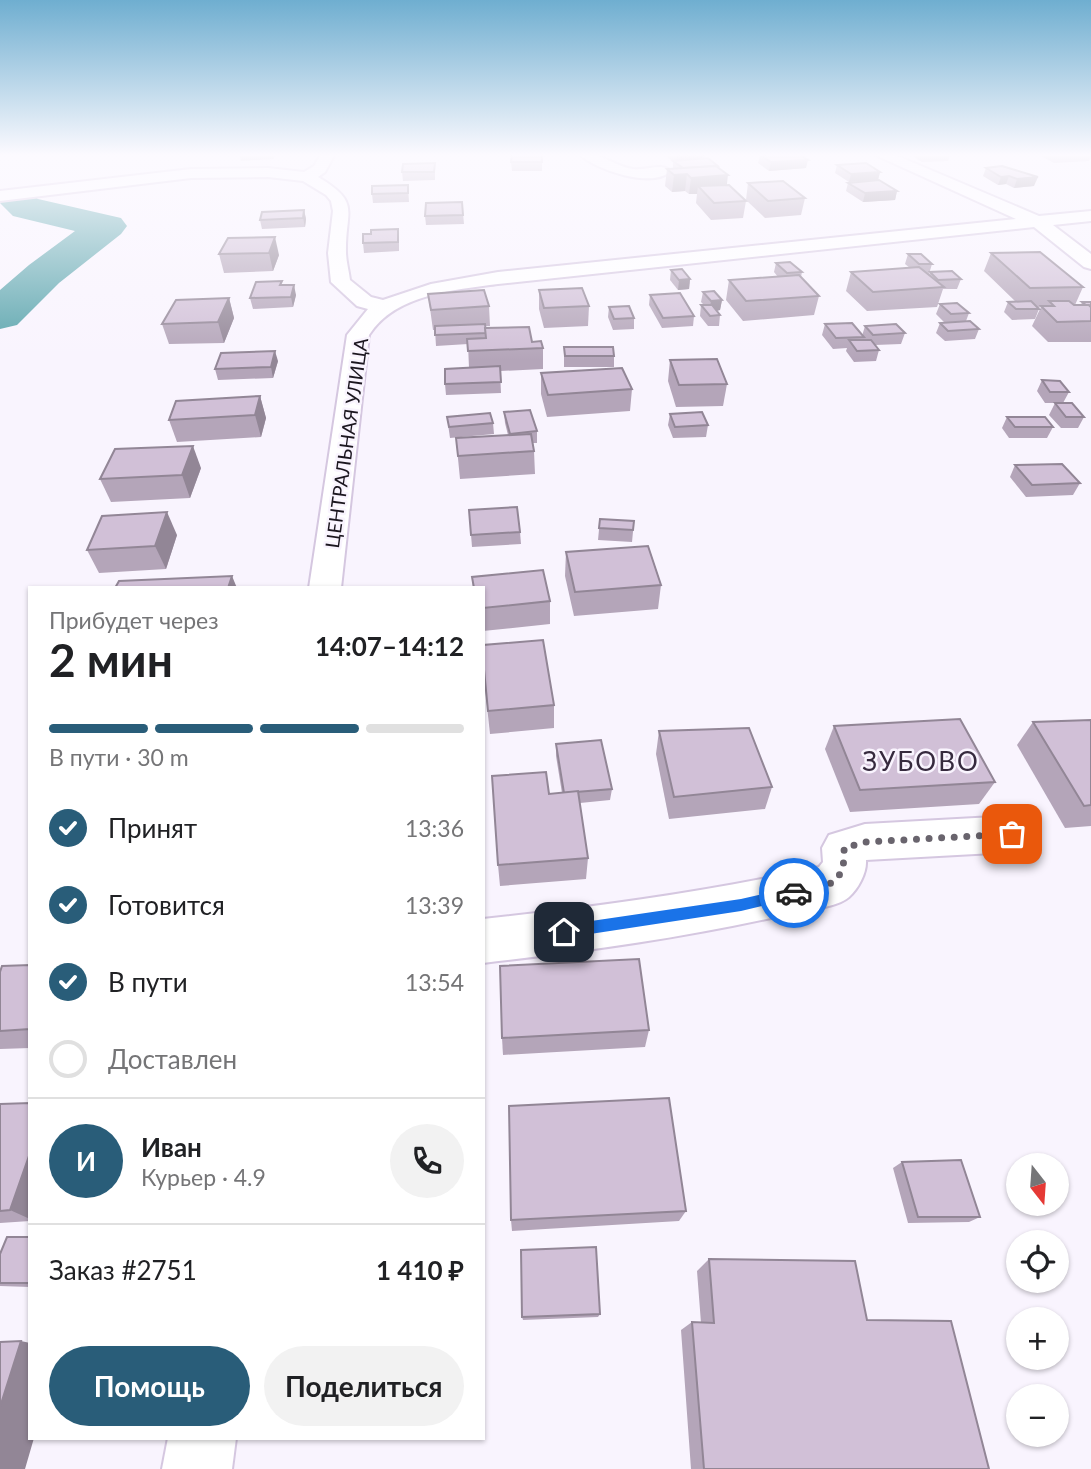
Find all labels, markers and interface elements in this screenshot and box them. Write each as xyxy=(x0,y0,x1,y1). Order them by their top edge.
street label: ЦЕНТРАЛЬНАЯ УЛИЦА xyxy=(320,336,372,550)
text: Прибудет через xyxy=(49,606,219,634)
text: 14:07–14:12 xyxy=(315,630,464,662)
text: 2 мин xyxy=(49,632,173,687)
text: В пути · 30 m xyxy=(49,743,189,771)
district label: ЗУБОВО xyxy=(862,745,980,777)
pin xyxy=(982,804,1042,864)
icon: check xyxy=(49,809,87,847)
text: Принят xyxy=(108,812,197,844)
text: 13:36 xyxy=(405,814,464,842)
icon: bag xyxy=(993,815,1031,853)
courier xyxy=(759,858,829,928)
icon: car xyxy=(775,874,813,912)
icon: check xyxy=(49,886,87,924)
text: Готовится xyxy=(108,889,225,921)
text: 13:39 xyxy=(405,891,464,919)
pin xyxy=(534,902,594,962)
icon: home xyxy=(545,913,583,951)
icon: check xyxy=(49,963,87,1001)
text: В пути xyxy=(108,966,188,998)
text: 13:54 xyxy=(405,968,464,996)
text: Доставлен xyxy=(108,1043,237,1075)
button: phone xyxy=(390,1124,464,1198)
text: Иван xyxy=(141,1131,202,1163)
text: И xyxy=(76,1145,96,1177)
north arrow xyxy=(1006,1153,1069,1216)
map controls xyxy=(1006,1153,1069,1447)
text: Курьер · 4.9 xyxy=(141,1163,266,1191)
button: locate xyxy=(1006,1230,1069,1293)
text: Заказ #2751 xyxy=(49,1254,197,1286)
text: 1 410 ₽ xyxy=(376,1254,464,1286)
button: + xyxy=(1006,1307,1069,1370)
button: Помощь xyxy=(49,1346,250,1426)
button: Поделиться xyxy=(264,1346,464,1426)
button: − xyxy=(1006,1384,1069,1447)

